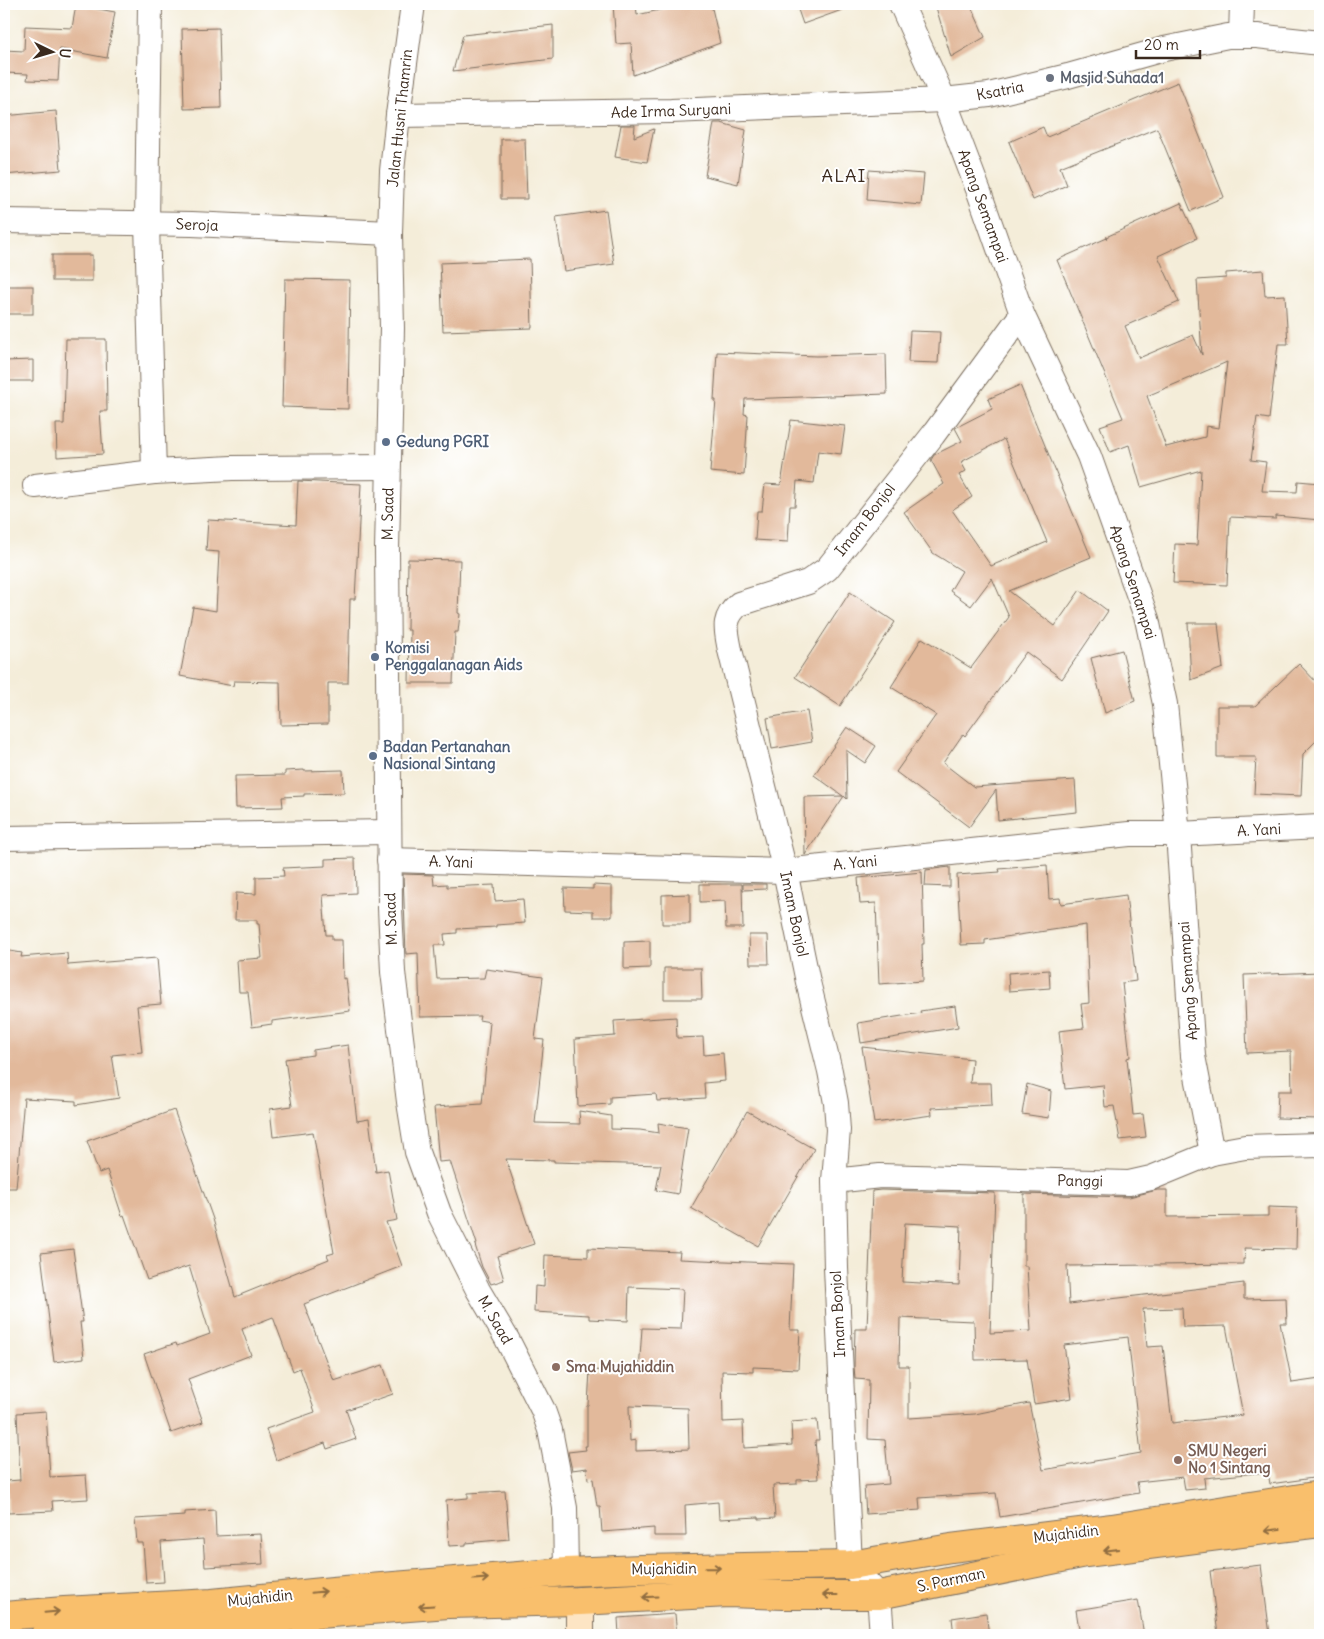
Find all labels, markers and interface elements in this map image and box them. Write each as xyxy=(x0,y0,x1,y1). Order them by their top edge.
north arrow xyxy=(28,28,78,78)
scale bar xyxy=(1136,28,1200,60)
text: 20 m xyxy=(1144,35,1179,54)
text: U xyxy=(56,48,74,59)
street label: Jalan Husni Thamrin xyxy=(383,48,416,188)
place label: Masjid Suhada1 xyxy=(1060,68,1164,87)
marker: Masjid Suhada1 xyxy=(1044,72,1056,84)
street label: Ksatria xyxy=(975,77,1026,104)
street label: Ade Irma Suryani xyxy=(611,99,731,122)
street label: Apang Semampai xyxy=(954,147,1013,265)
district label: ALAI xyxy=(822,164,866,187)
street label: Seroja xyxy=(175,214,219,235)
place label: Gedung PGRI xyxy=(396,432,490,452)
marker: Gedung PGRI xyxy=(380,436,392,448)
street label: Imam Bonjol xyxy=(830,480,899,560)
street label: M. Saad xyxy=(378,487,397,541)
street label: Apang Semampai xyxy=(1106,522,1161,641)
place label: Komisi Penggalanagan Aids xyxy=(385,638,523,675)
marker: Komisi Penggalanagan Aids xyxy=(369,651,381,663)
place label: Badan Pertanahan Nasional Sintang xyxy=(383,737,511,774)
marker: Badan Pertanahan Nasional Sintang xyxy=(367,750,379,762)
street label: A. Yani xyxy=(1236,819,1282,840)
street label: A. Yani xyxy=(429,851,473,872)
street label: A. Yani xyxy=(832,851,878,874)
street label: Imam Bonjol xyxy=(776,869,813,958)
street label: M. Saad xyxy=(380,892,401,946)
street label: Apang Semampai xyxy=(1174,921,1201,1041)
street label: Panggi xyxy=(1057,1171,1103,1190)
street label: Imam Bonjol xyxy=(826,1270,849,1358)
street label: M. Saad xyxy=(474,1292,517,1348)
place label: Sma Mujahiddin xyxy=(566,1357,674,1376)
marker: Sma Mujahiddin xyxy=(550,1361,562,1373)
place label: SMU Negeri No 1 Sintang xyxy=(1188,1441,1271,1478)
marker: SMU Negeri No 1 Sintang xyxy=(1172,1454,1184,1466)
street label: Mujahidin xyxy=(1032,1520,1100,1547)
one-way arrow xyxy=(1264,1525,1280,1535)
one-way arrow xyxy=(1103,1545,1119,1555)
street label: Mujahidin xyxy=(631,1558,697,1579)
one-way arrow xyxy=(704,1563,721,1573)
street label: S. Parman xyxy=(915,1563,987,1596)
one-way arrow xyxy=(473,1574,489,1584)
street label: Mujahidin xyxy=(226,1585,294,1610)
one-way arrow xyxy=(311,1587,327,1597)
one-way arrow xyxy=(822,1590,838,1600)
one-way arrow xyxy=(642,1593,658,1602)
one-way arrow xyxy=(419,1601,435,1611)
one-way arrow xyxy=(44,1607,60,1617)

